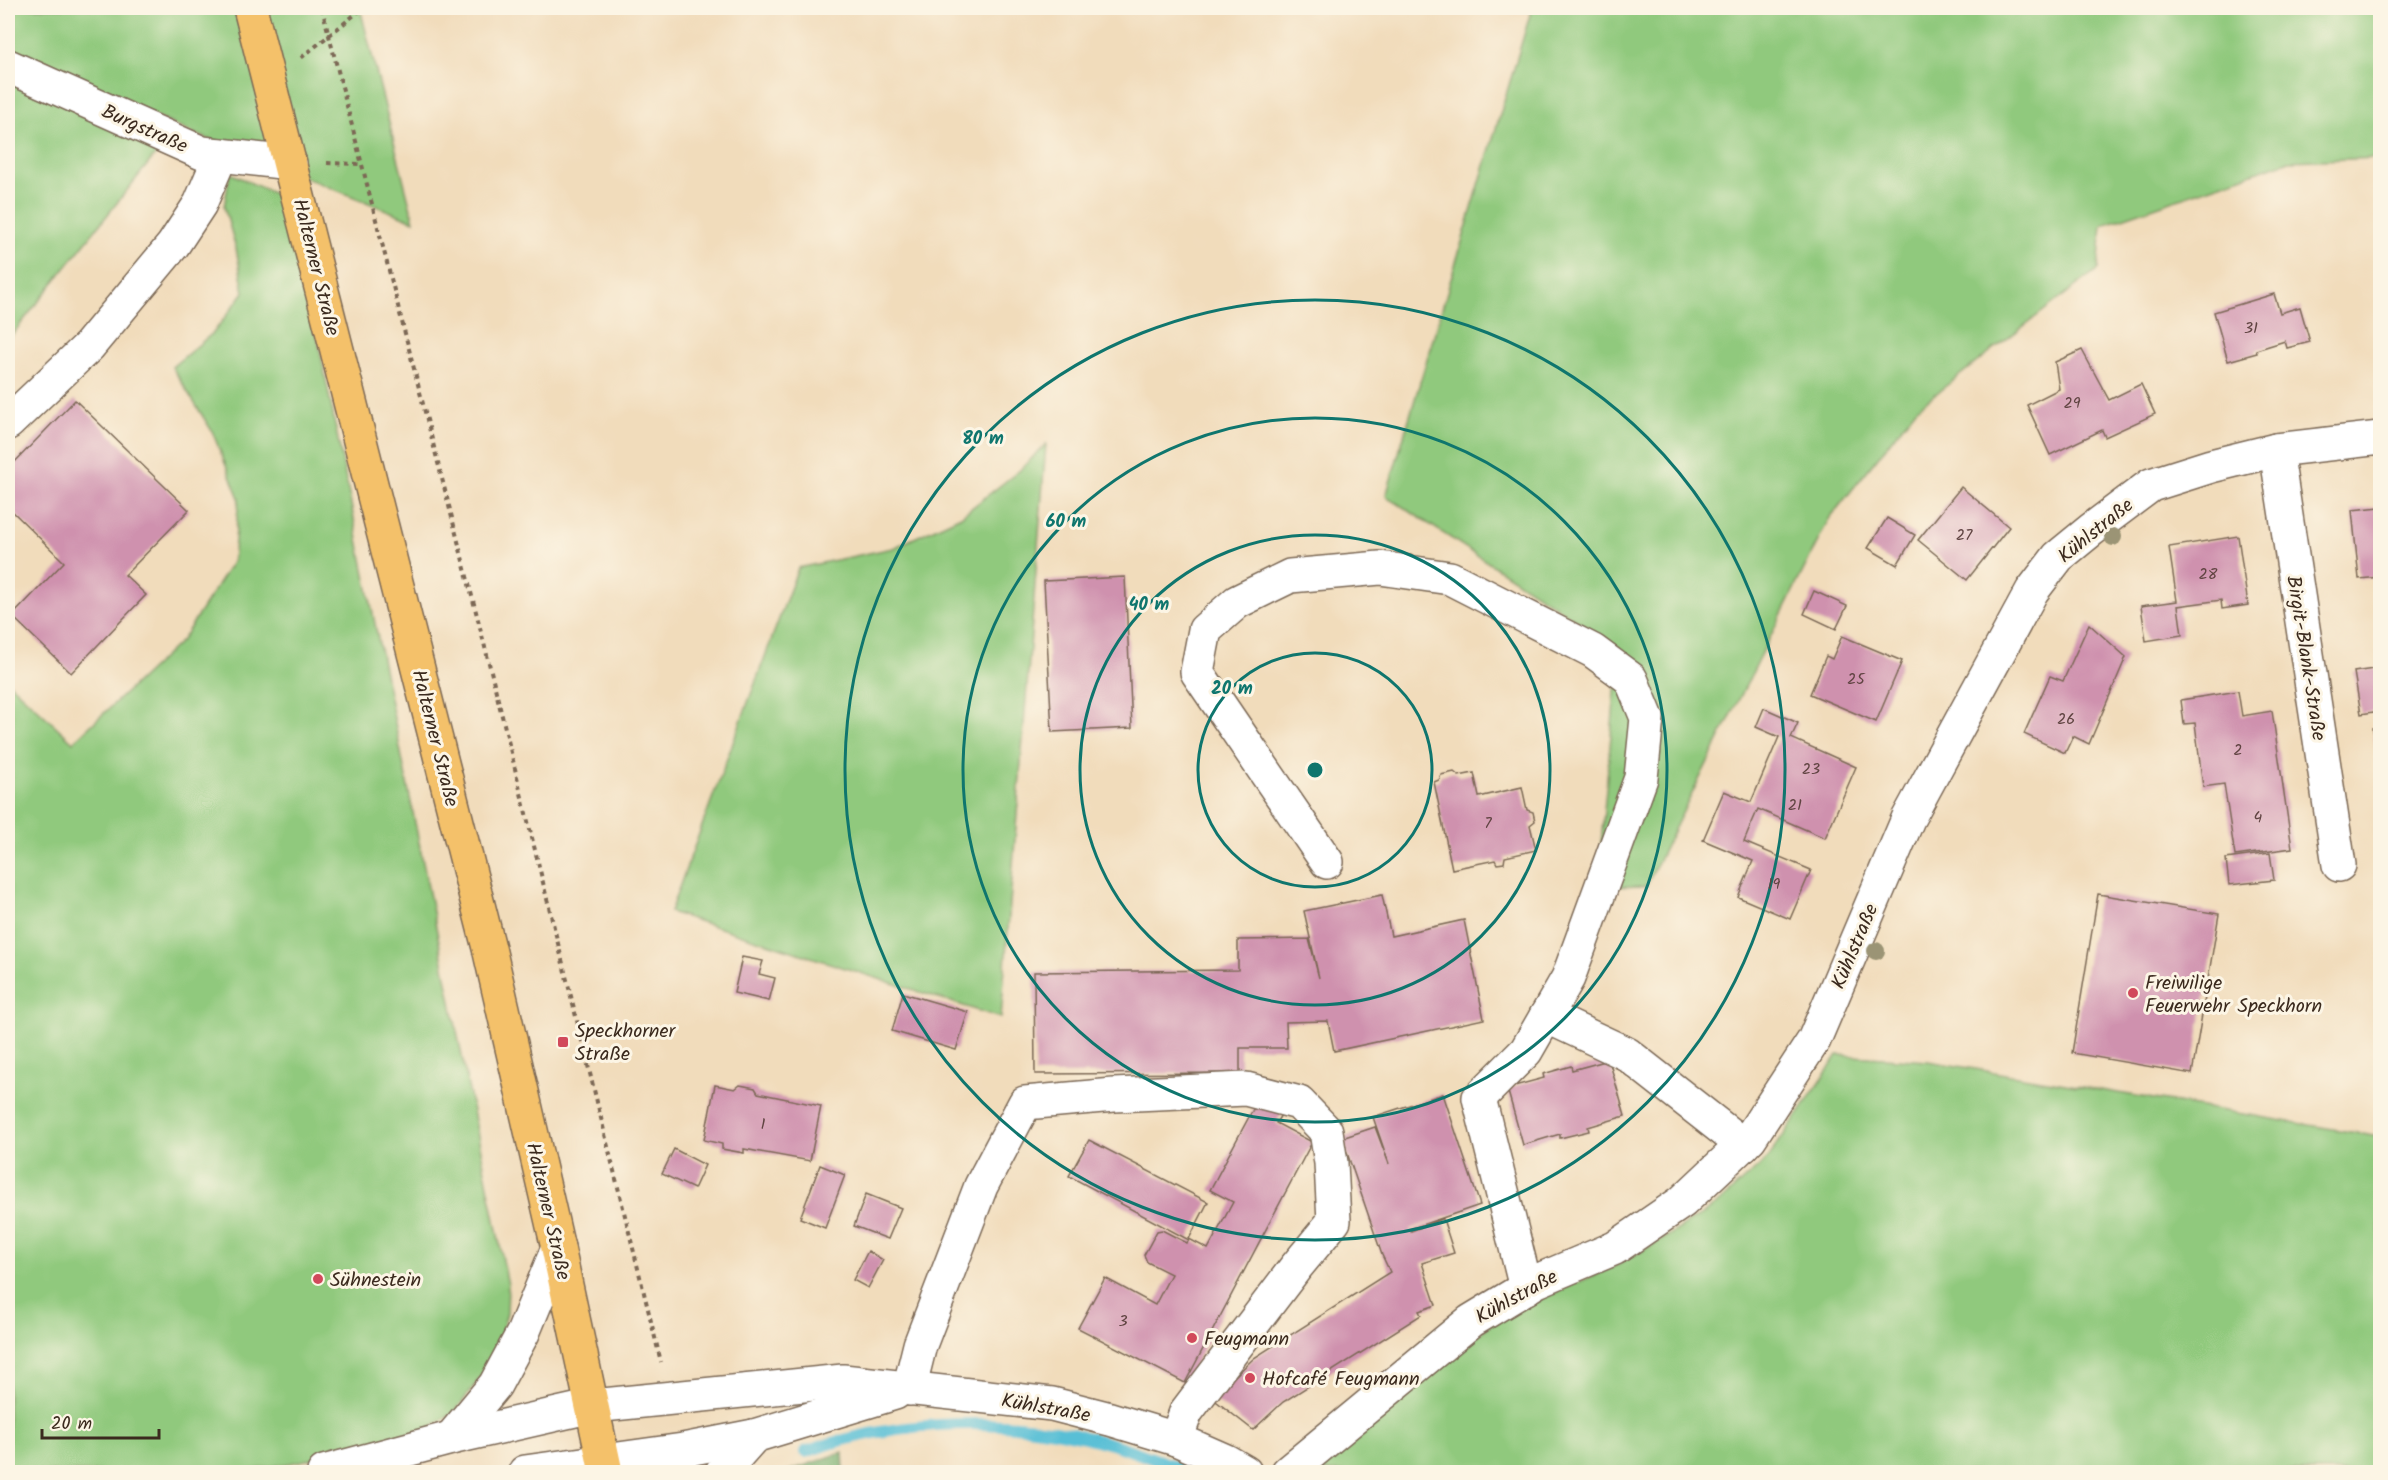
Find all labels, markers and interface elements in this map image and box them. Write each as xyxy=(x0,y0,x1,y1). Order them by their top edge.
street label: Burgstraße xyxy=(96,97,192,163)
street label: Halterner Straße xyxy=(283,195,348,339)
house number: 31 xyxy=(2244,316,2258,341)
house number: 29 xyxy=(2063,391,2081,416)
text: 80 m xyxy=(962,425,1004,454)
street label: Kühlstraße xyxy=(2051,491,2141,572)
text: 60 m xyxy=(1046,508,1087,537)
house number: 27 xyxy=(1956,523,1973,548)
house number: 28 xyxy=(2199,562,2218,587)
street label: Birgit-Blank-Straße xyxy=(2276,574,2334,743)
text: 40 m xyxy=(1129,591,1170,620)
street label: Halterner Straße xyxy=(402,666,467,810)
house number: 25 xyxy=(1847,667,1866,692)
text: 20 m xyxy=(1211,675,1253,704)
house number: 26 xyxy=(2057,707,2075,732)
house number: 2 xyxy=(2233,738,2243,763)
house number: 23 xyxy=(1802,757,1820,782)
centre of rings xyxy=(1305,760,1325,780)
house number: 21 xyxy=(1788,793,1802,818)
house number: 4 xyxy=(2254,805,2263,830)
house number: 7 xyxy=(1484,811,1492,836)
house number: 19 xyxy=(1768,872,1781,897)
street label: Kühlstraße xyxy=(1824,899,1888,994)
place label: Freiwilige Feuerwehr Speckhorn xyxy=(2145,968,2322,1023)
marker: Freiwilige Feuerwehr Speckhorn xyxy=(2126,986,2140,1000)
place label: Speckhorner Straße xyxy=(575,1016,677,1071)
marker: Speckhorner Straße xyxy=(556,1035,570,1049)
house number: 1 xyxy=(760,1112,766,1137)
street label: Halterner Straße xyxy=(516,1139,578,1283)
street label: Kühlstraße xyxy=(1470,1262,1564,1334)
place label: Sühnestein xyxy=(330,1265,421,1297)
marker: Sühnestein xyxy=(311,1272,325,1286)
house number: 3 xyxy=(1118,1309,1128,1334)
place label: Feugmann xyxy=(1204,1324,1289,1356)
marker: Feugmann xyxy=(1185,1331,1199,1345)
place label: Hofcafé Feugmann xyxy=(1262,1364,1420,1396)
marker: Hofcafé Feugmann xyxy=(1243,1371,1257,1385)
street label: Kühlstraße xyxy=(999,1385,1093,1433)
scale bar xyxy=(42,1402,159,1440)
text: 20 m xyxy=(51,1410,92,1439)

